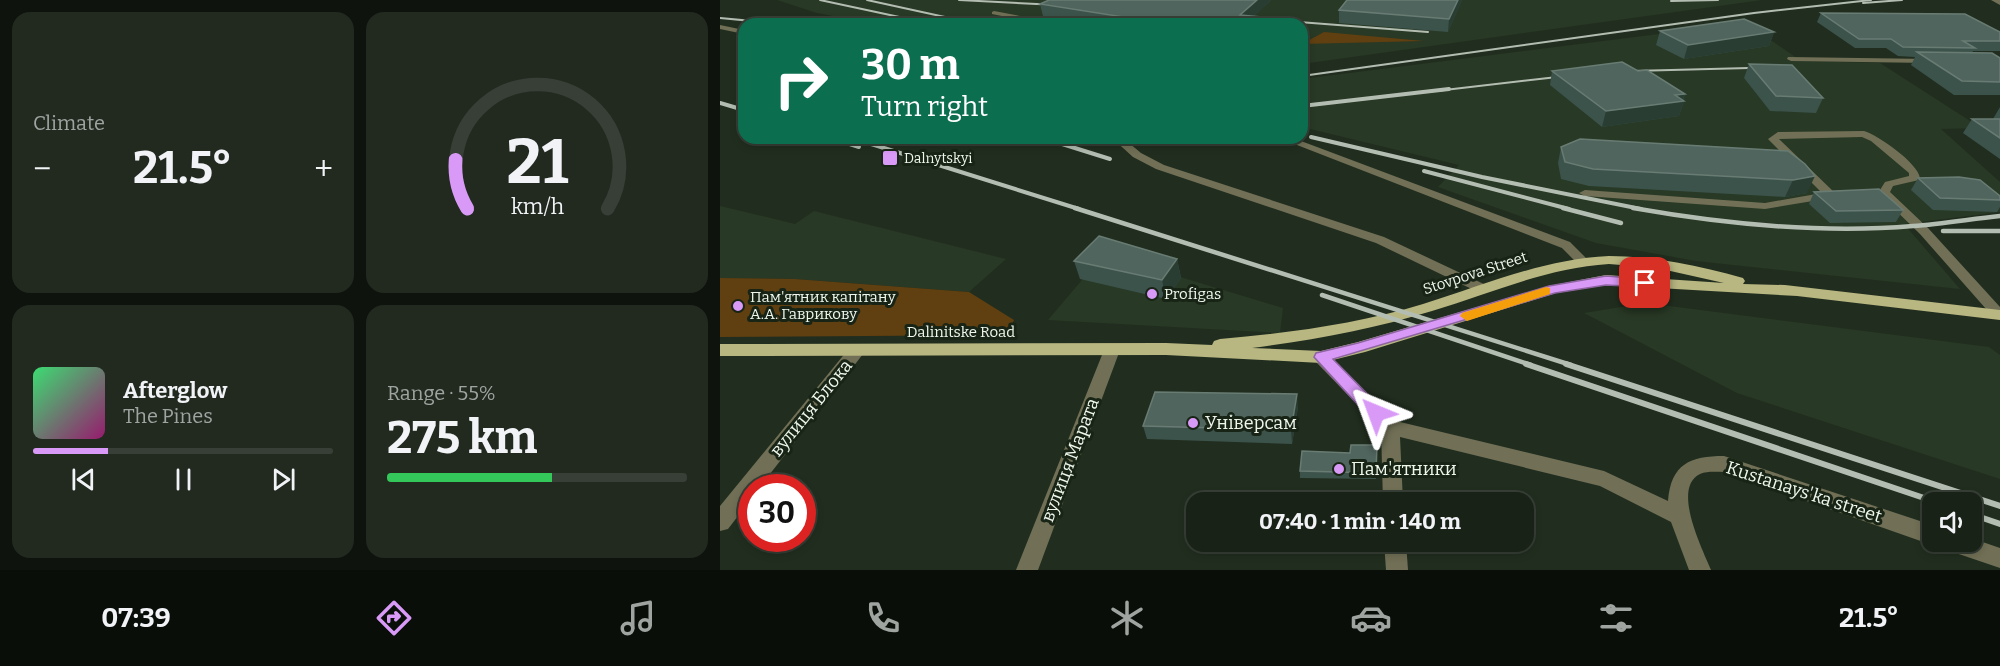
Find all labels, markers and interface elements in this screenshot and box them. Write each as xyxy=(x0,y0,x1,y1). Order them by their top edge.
text: 30 m xyxy=(861,40,960,90)
icon: right xyxy=(762,42,840,120)
text: Turn right xyxy=(861,91,988,123)
text: Climate xyxy=(33,111,105,135)
text: 21 xyxy=(506,125,568,200)
text: 21.5° xyxy=(133,141,232,195)
text: − xyxy=(33,149,51,189)
text: + xyxy=(314,149,333,189)
marker: Dalnytskyi xyxy=(881,149,899,167)
place label: Dalnytskyi xyxy=(904,150,972,167)
text: km/h xyxy=(510,195,564,221)
street label: Stovpova Street xyxy=(1421,247,1530,298)
pin xyxy=(1619,257,1670,308)
icon: arrive xyxy=(1628,266,1661,299)
place label: Profigas xyxy=(1164,285,1221,303)
marker: Profigas xyxy=(1145,287,1159,301)
place label: Пам'ятник капітану А.А. Гаврикову xyxy=(750,288,896,323)
marker: Пам'ятник капітану А.А. Гаврикову xyxy=(731,299,745,313)
street label: Dalinitske Road xyxy=(907,323,1015,341)
street label: вулиця Блока xyxy=(765,355,857,461)
text: Afterglow xyxy=(123,377,227,404)
text: Range · 55% xyxy=(387,381,496,405)
position arrow xyxy=(1344,381,1408,445)
street label: вулиця Марата xyxy=(1036,395,1104,525)
text: The Pines xyxy=(123,404,213,428)
text: 275 km xyxy=(387,411,538,465)
place label: Універсам xyxy=(1205,412,1297,434)
marker: Універсам xyxy=(1186,416,1200,430)
street label: Kustanays'ka street xyxy=(1723,456,1885,528)
place label: Пам'ятники xyxy=(1351,458,1457,480)
marker: Пам'ятники xyxy=(1332,462,1346,476)
icon: previous xyxy=(67,463,100,496)
icon: pause xyxy=(167,463,200,496)
icon: next xyxy=(267,463,300,496)
speed limit sign: 30 xyxy=(738,474,816,552)
map controls xyxy=(1922,492,1982,552)
button: sound xyxy=(1922,492,1982,552)
text: 07:40 · 1 min · 140 m xyxy=(1259,508,1461,535)
icon: directions xyxy=(373,597,415,639)
icon: music xyxy=(617,597,659,639)
icon: phone xyxy=(862,597,904,639)
icon: climate xyxy=(1106,597,1148,639)
icon: car xyxy=(1350,597,1392,639)
icon: filters xyxy=(1595,597,1637,639)
text: 07:39 xyxy=(101,602,171,634)
text: 21.5° xyxy=(1839,602,1899,634)

